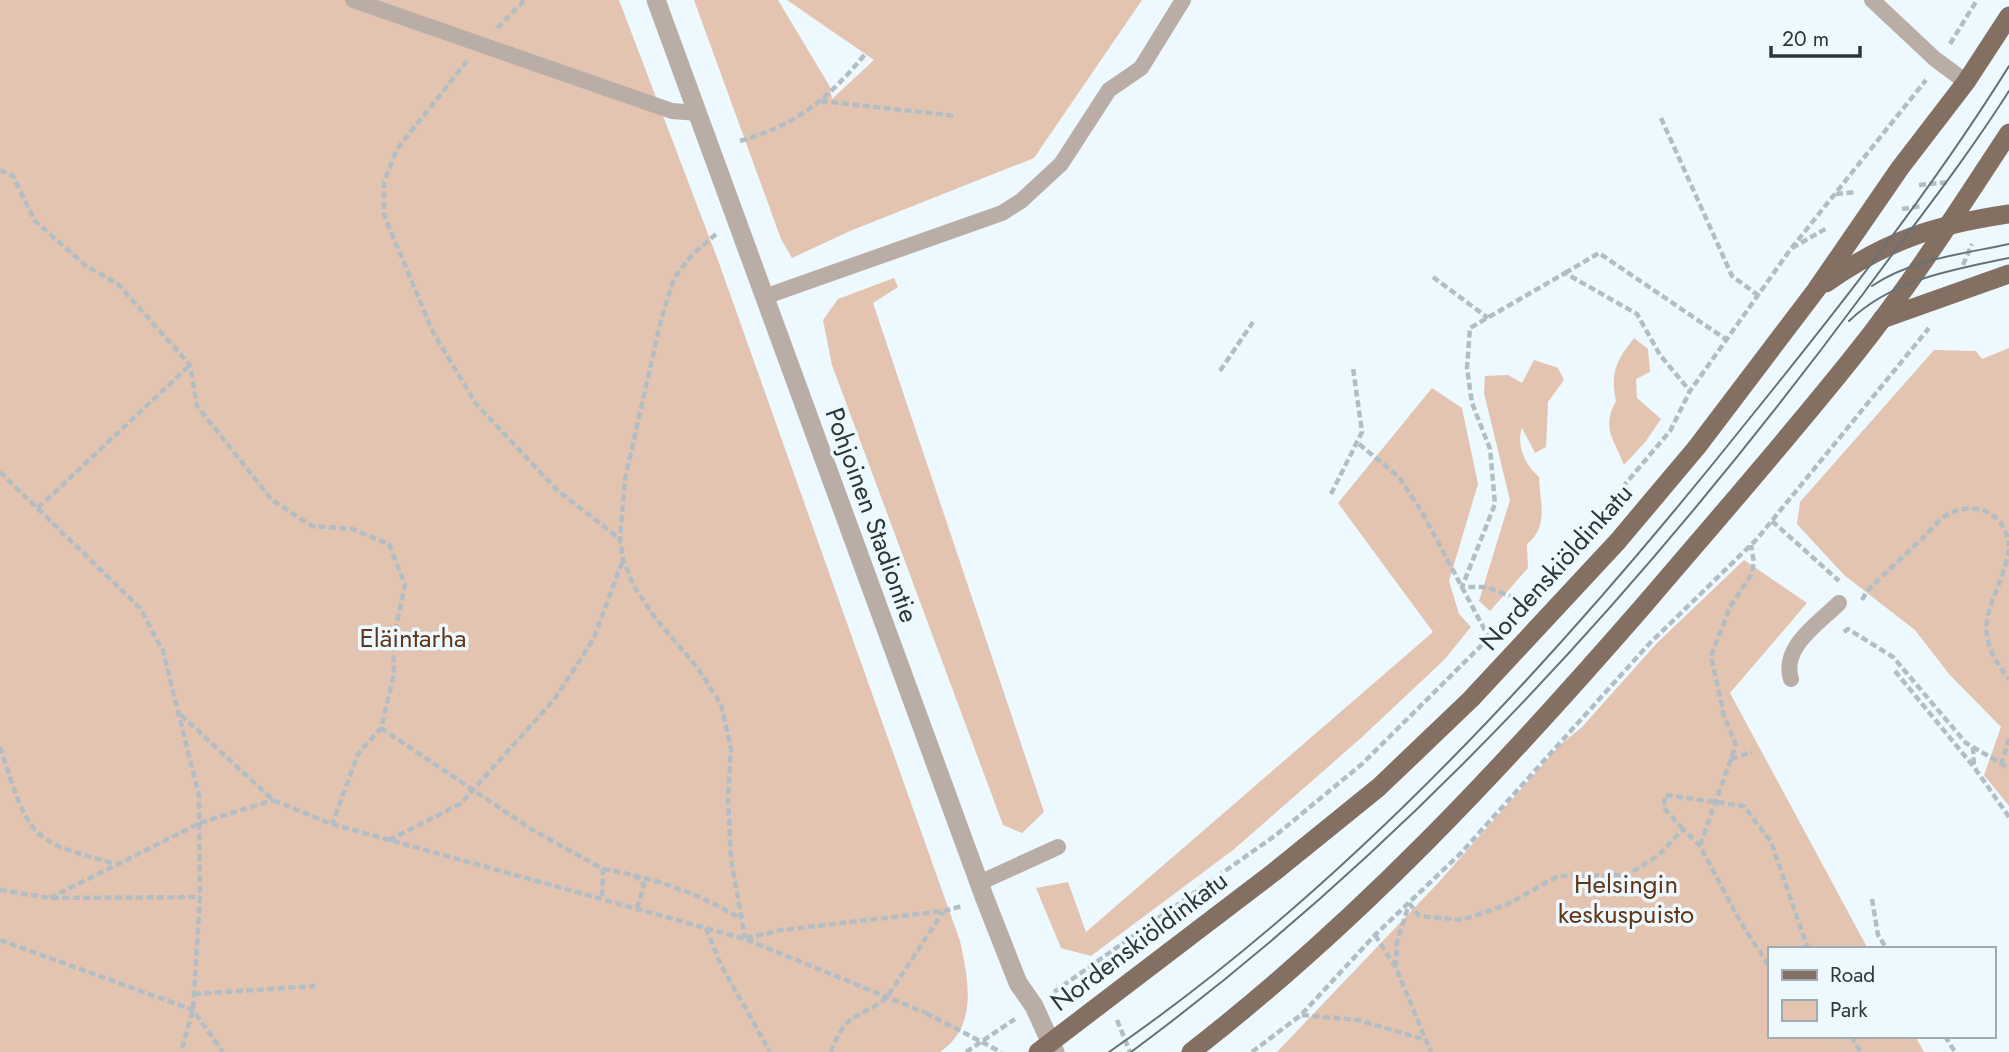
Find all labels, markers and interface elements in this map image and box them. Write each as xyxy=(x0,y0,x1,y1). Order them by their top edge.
scale bar xyxy=(1771,14,1860,58)
text: 20 m xyxy=(1782,24,1829,54)
street label: Pohjoinen Stadiontie xyxy=(815,402,929,628)
street label: Nordenskiöldinkatu xyxy=(1471,475,1641,659)
park label: Eläintarha xyxy=(359,619,467,657)
street label: Nordenskiöldinkatu xyxy=(1042,862,1236,1020)
park label: Helsingin keskuspuisto xyxy=(1558,865,1694,933)
legend xyxy=(1768,947,1995,1038)
text: Road xyxy=(1830,960,1875,990)
text: Park xyxy=(1830,995,1868,1025)

